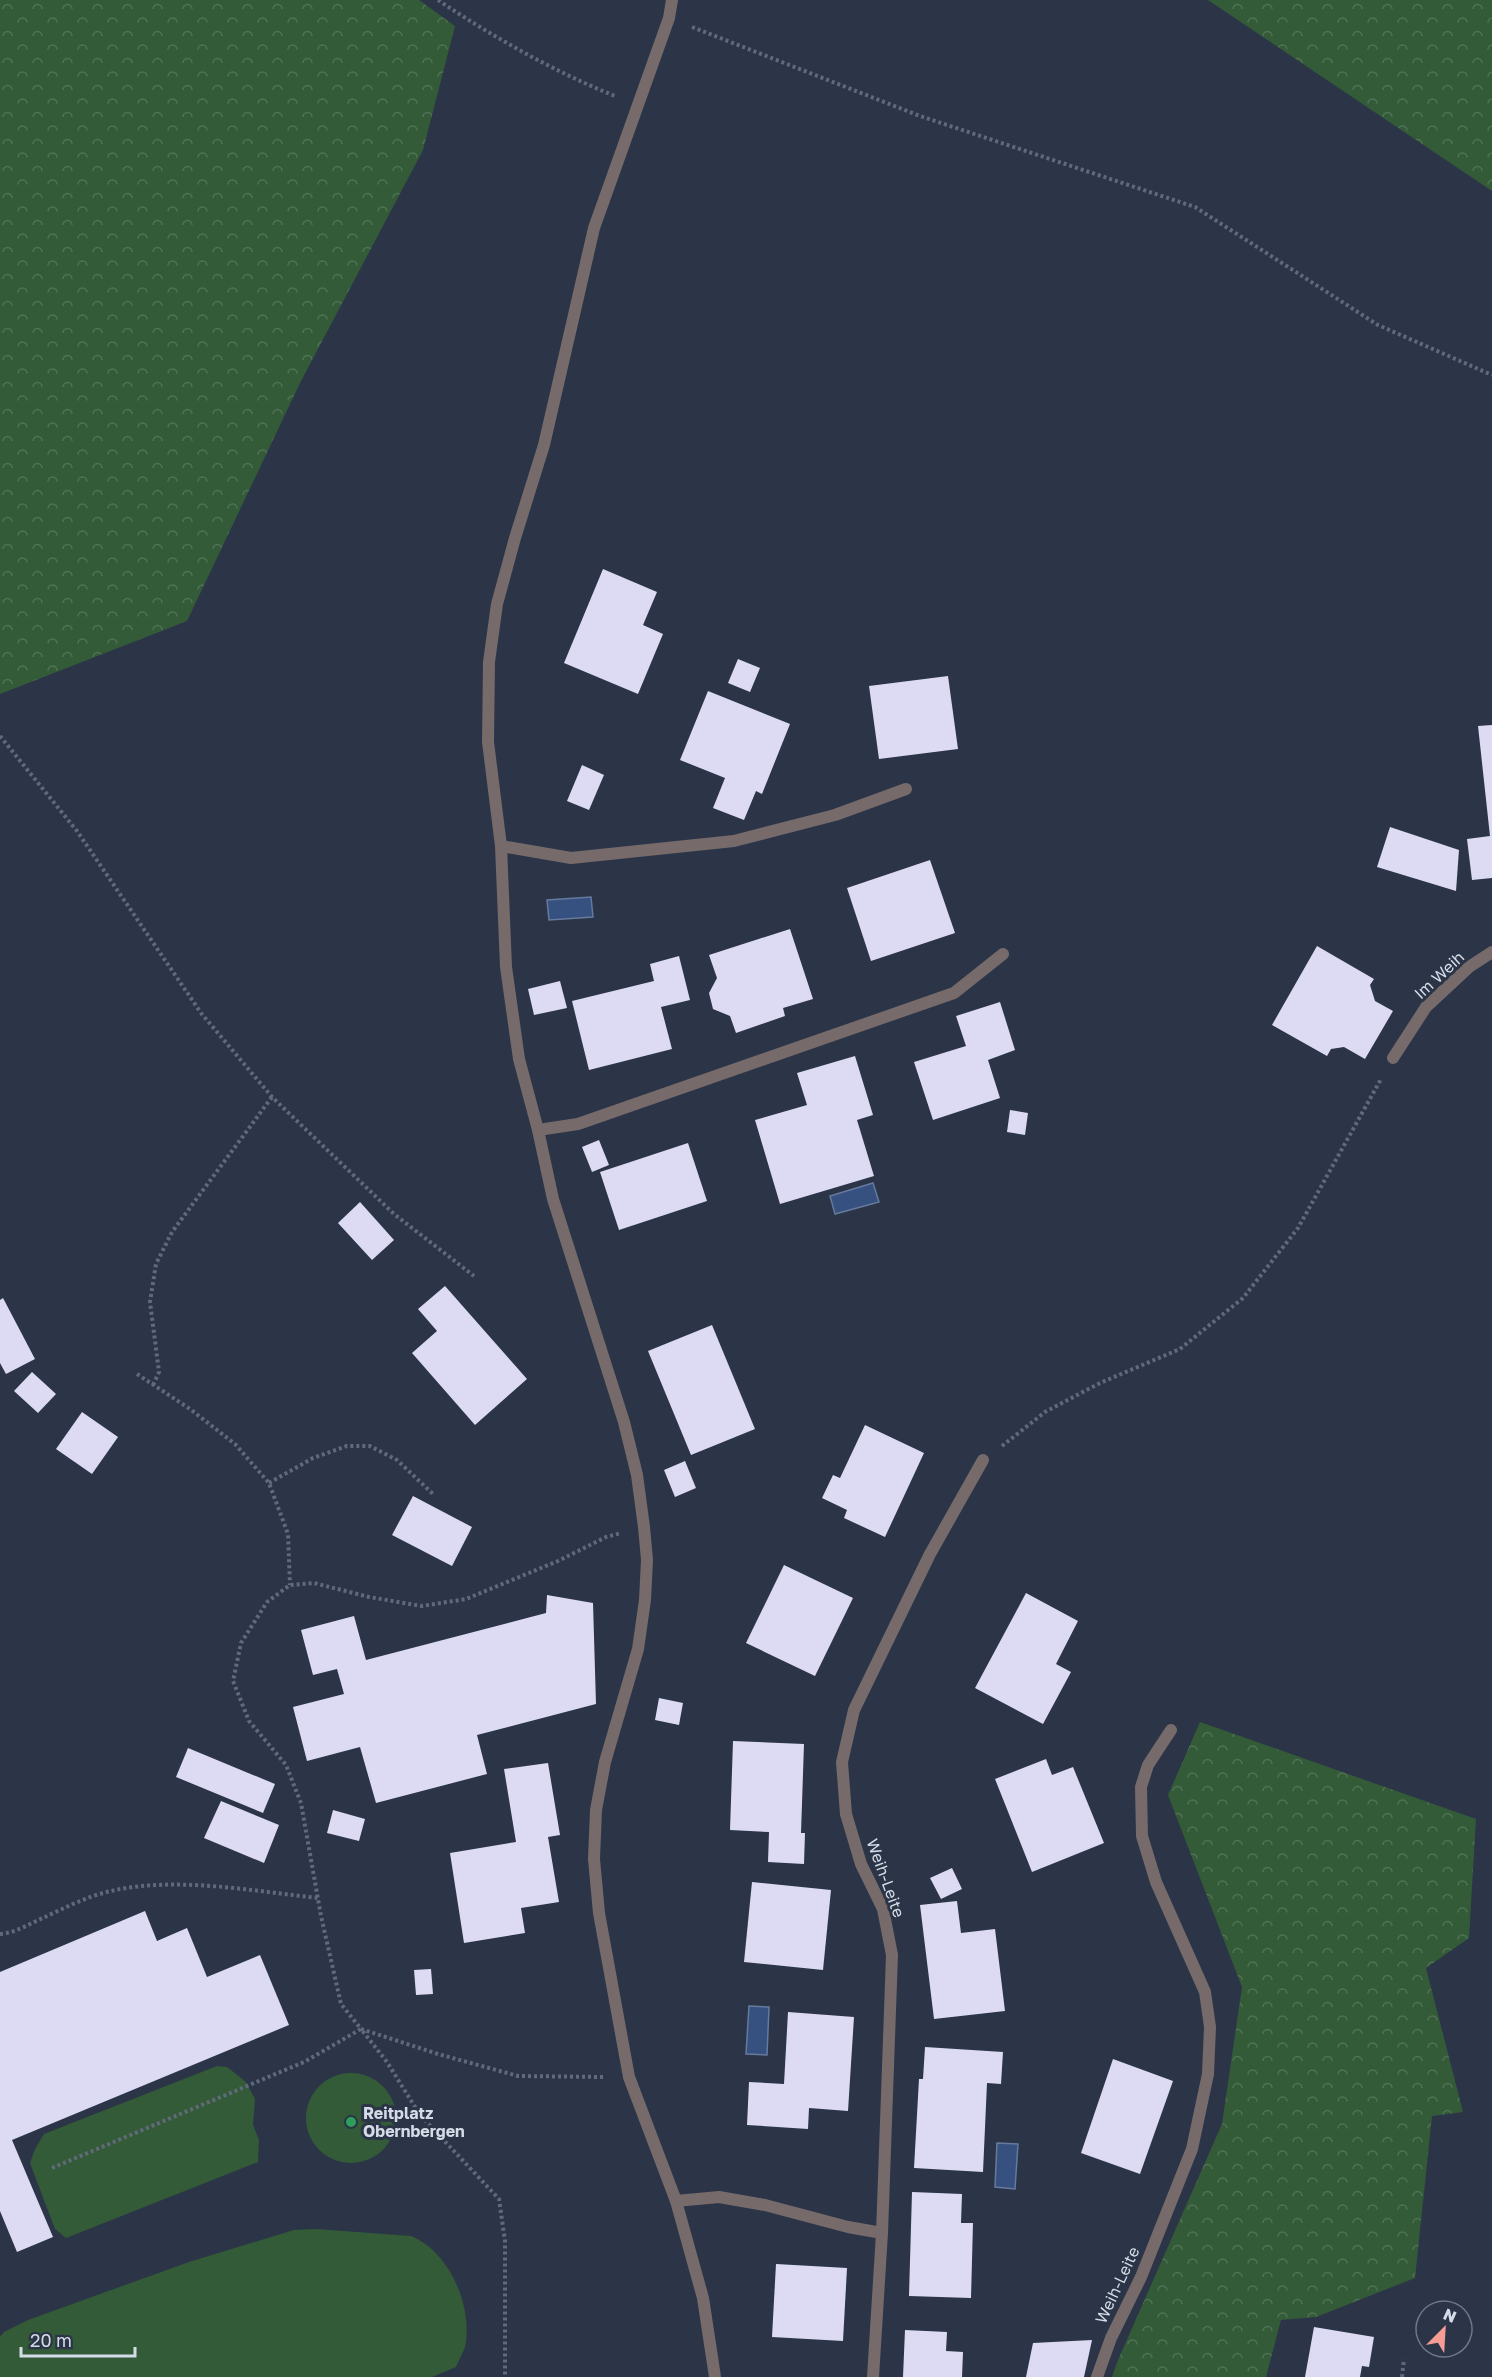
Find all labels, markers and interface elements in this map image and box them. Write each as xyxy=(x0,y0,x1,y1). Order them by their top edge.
street label: Im Weih xyxy=(1410,947,1468,1003)
street label: Weih-Leite xyxy=(863,1836,909,1920)
place label: Reitplatz Obernbergen xyxy=(363,2103,465,2141)
marker: Reitplatz Obernbergen xyxy=(344,2115,358,2129)
street label: Weih-Leite xyxy=(1091,2243,1143,2327)
north arrow xyxy=(1414,2299,1474,2359)
text: N xyxy=(1440,2304,1460,2327)
scale bar xyxy=(21,2320,135,2358)
text: 20 m xyxy=(30,2329,72,2351)

